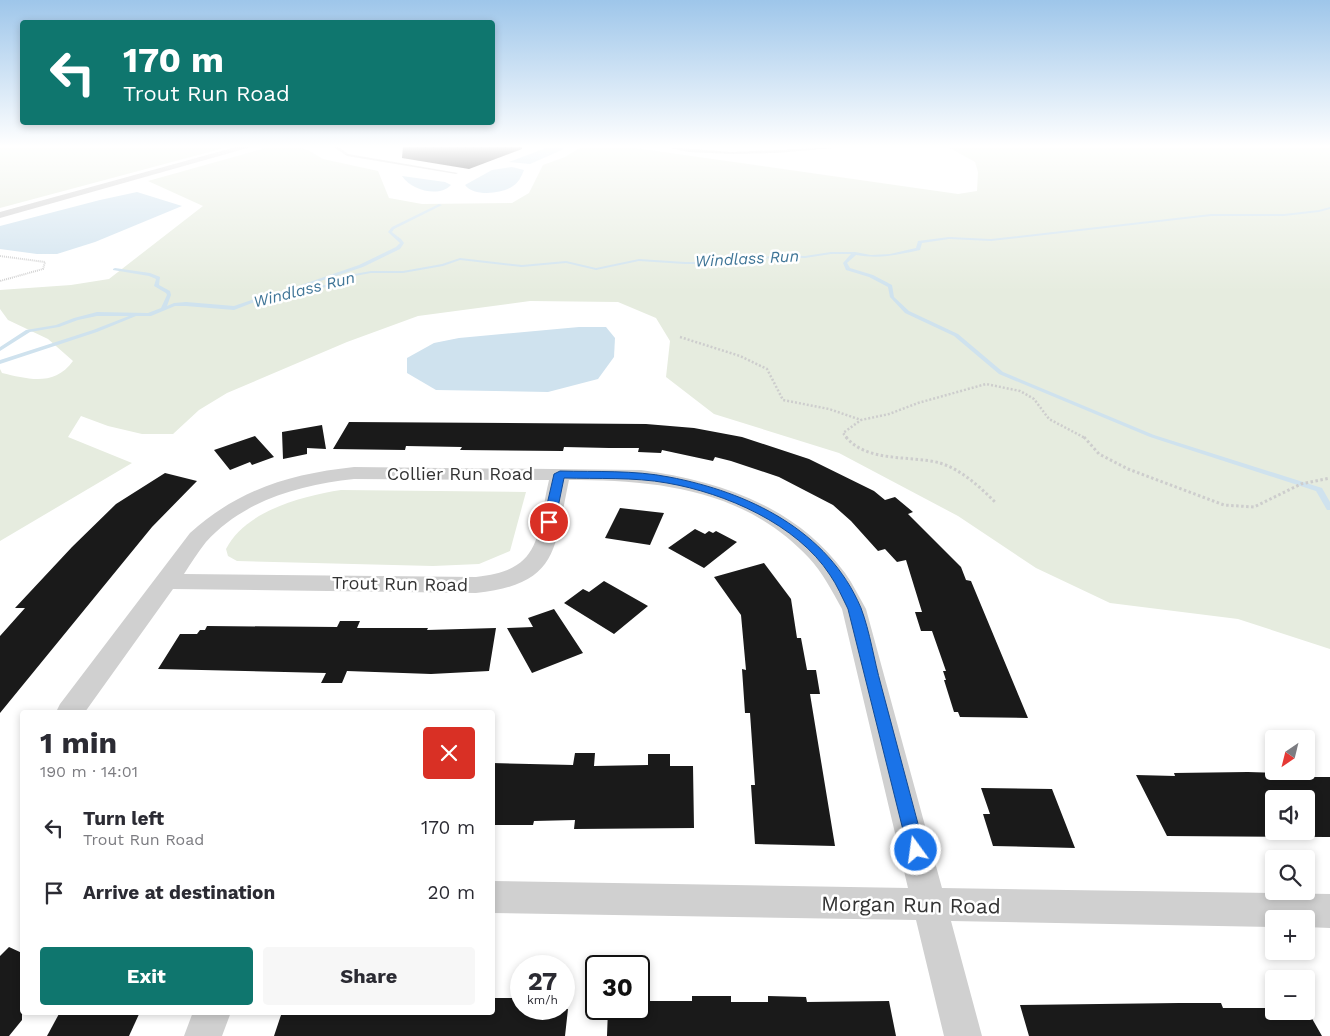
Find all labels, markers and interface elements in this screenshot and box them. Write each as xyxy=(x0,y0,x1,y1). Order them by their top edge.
text: 170 m xyxy=(123,39,224,81)
icon: left xyxy=(40,40,105,105)
text: Trout Run Road xyxy=(123,81,290,106)
water label: Windlass Run xyxy=(695,246,799,271)
water label: Windlass Run xyxy=(251,268,357,311)
street label: Collier Run Road xyxy=(387,463,533,484)
pin xyxy=(528,501,570,543)
icon: arrive xyxy=(535,508,563,536)
street label: Trout Run Road xyxy=(332,572,468,595)
text: 1 min xyxy=(40,725,117,760)
button: close xyxy=(423,727,475,779)
north arrow xyxy=(1265,730,1315,780)
map controls xyxy=(1265,730,1315,1020)
text: 190 m · 14:01 xyxy=(40,762,138,781)
button: sound xyxy=(1265,790,1315,840)
text: Turn left xyxy=(83,807,164,830)
icon: left xyxy=(40,814,68,842)
text: 170 m xyxy=(421,816,475,839)
position arrow xyxy=(889,823,941,875)
text: Trout Run Road xyxy=(83,830,204,849)
button: search xyxy=(1265,850,1315,900)
icon: arrive xyxy=(40,879,68,907)
text: Arrive at destination xyxy=(83,881,275,904)
text: 20 m xyxy=(428,881,475,904)
street label: Morgan Run Road xyxy=(821,890,1001,919)
button: + xyxy=(1265,910,1315,960)
button: Exit xyxy=(40,947,253,1005)
button: Share xyxy=(263,947,475,1005)
speed limit sign: 30 xyxy=(585,955,650,1020)
text: 27 xyxy=(528,967,557,996)
button: − xyxy=(1265,970,1315,1020)
text: km/h xyxy=(527,993,558,1007)

